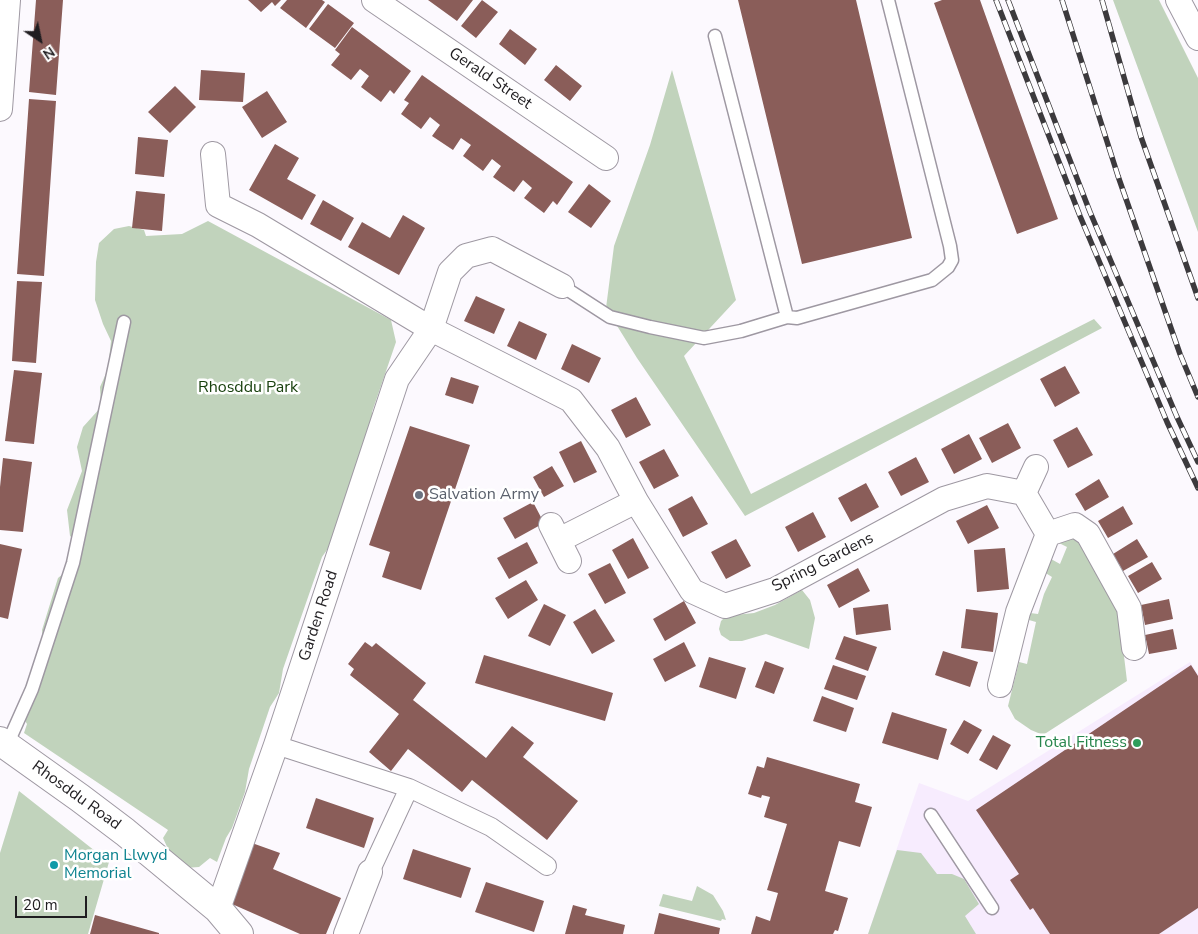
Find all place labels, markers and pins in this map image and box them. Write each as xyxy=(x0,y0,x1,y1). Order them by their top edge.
place label: Salvation Army xyxy=(429,485,539,505)
marker: Salvation Army xyxy=(413,489,425,501)
place label: Total Fitness xyxy=(1036,733,1127,753)
marker: Total Fitness xyxy=(1131,737,1143,749)
place label: Morgan Llwyd Memorial xyxy=(64,846,168,884)
marker: Morgan Llwyd Memorial xyxy=(48,859,60,871)

